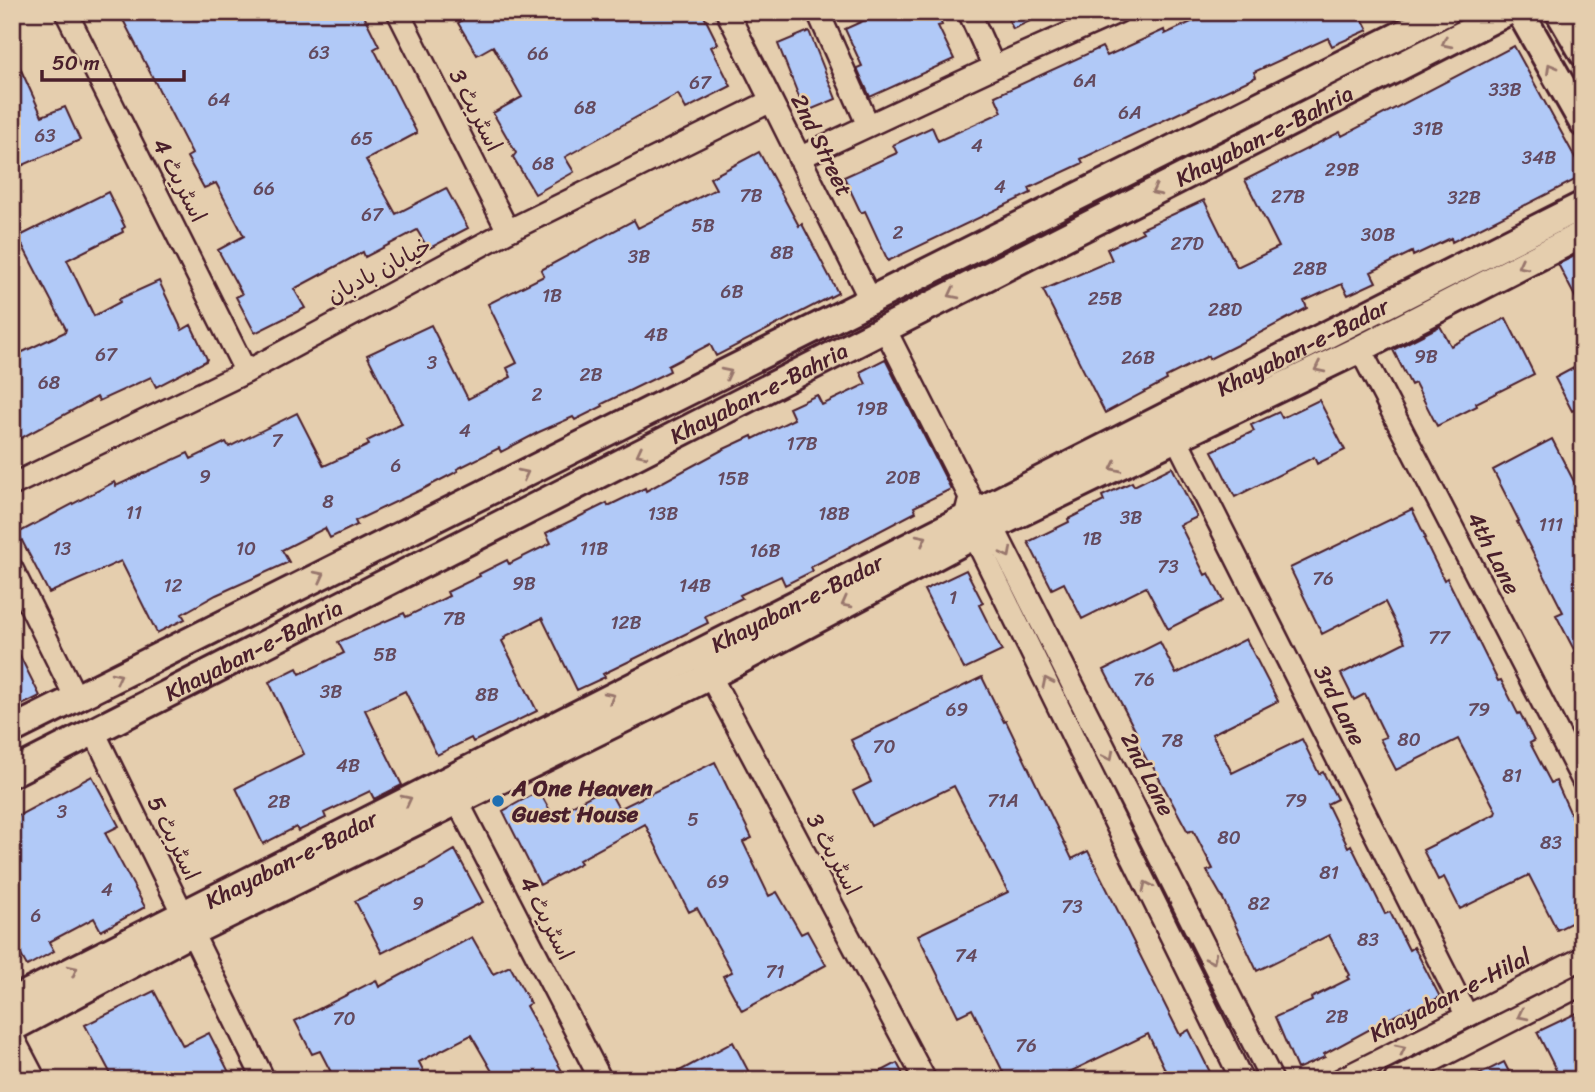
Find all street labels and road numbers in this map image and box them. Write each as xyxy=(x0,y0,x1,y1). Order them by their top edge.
street label: اسٹریٹ 3 xyxy=(437,61,514,159)
street label: Khayaban-e-Bahria xyxy=(1168,73,1361,199)
street label: 2nd Street xyxy=(779,87,864,204)
street label: اسٹریٹ 4 xyxy=(141,131,218,230)
street label: خیابان بادبان xyxy=(319,225,440,315)
street label: Khayaban-e-Badar xyxy=(1209,286,1398,409)
street label: Khayaban-e-Bahria xyxy=(662,331,856,456)
street label: 4th Lane xyxy=(1455,504,1532,602)
street label: Khayaban-e-Badar xyxy=(703,542,892,665)
street label: Khayaban-e-Bahria xyxy=(157,588,350,713)
street label: 3rd Lane xyxy=(1302,657,1378,753)
street label: 2nd Lane xyxy=(1109,725,1186,824)
street label: اسٹریٹ 5 xyxy=(135,789,212,888)
street label: Khayaban-e-Badar xyxy=(198,798,387,921)
street label: اسٹریٹ 3 xyxy=(795,805,873,903)
street label: اسٹریٹ 4 xyxy=(508,869,585,968)
street label: Khayaban-e-Hilal xyxy=(1362,937,1539,1054)

